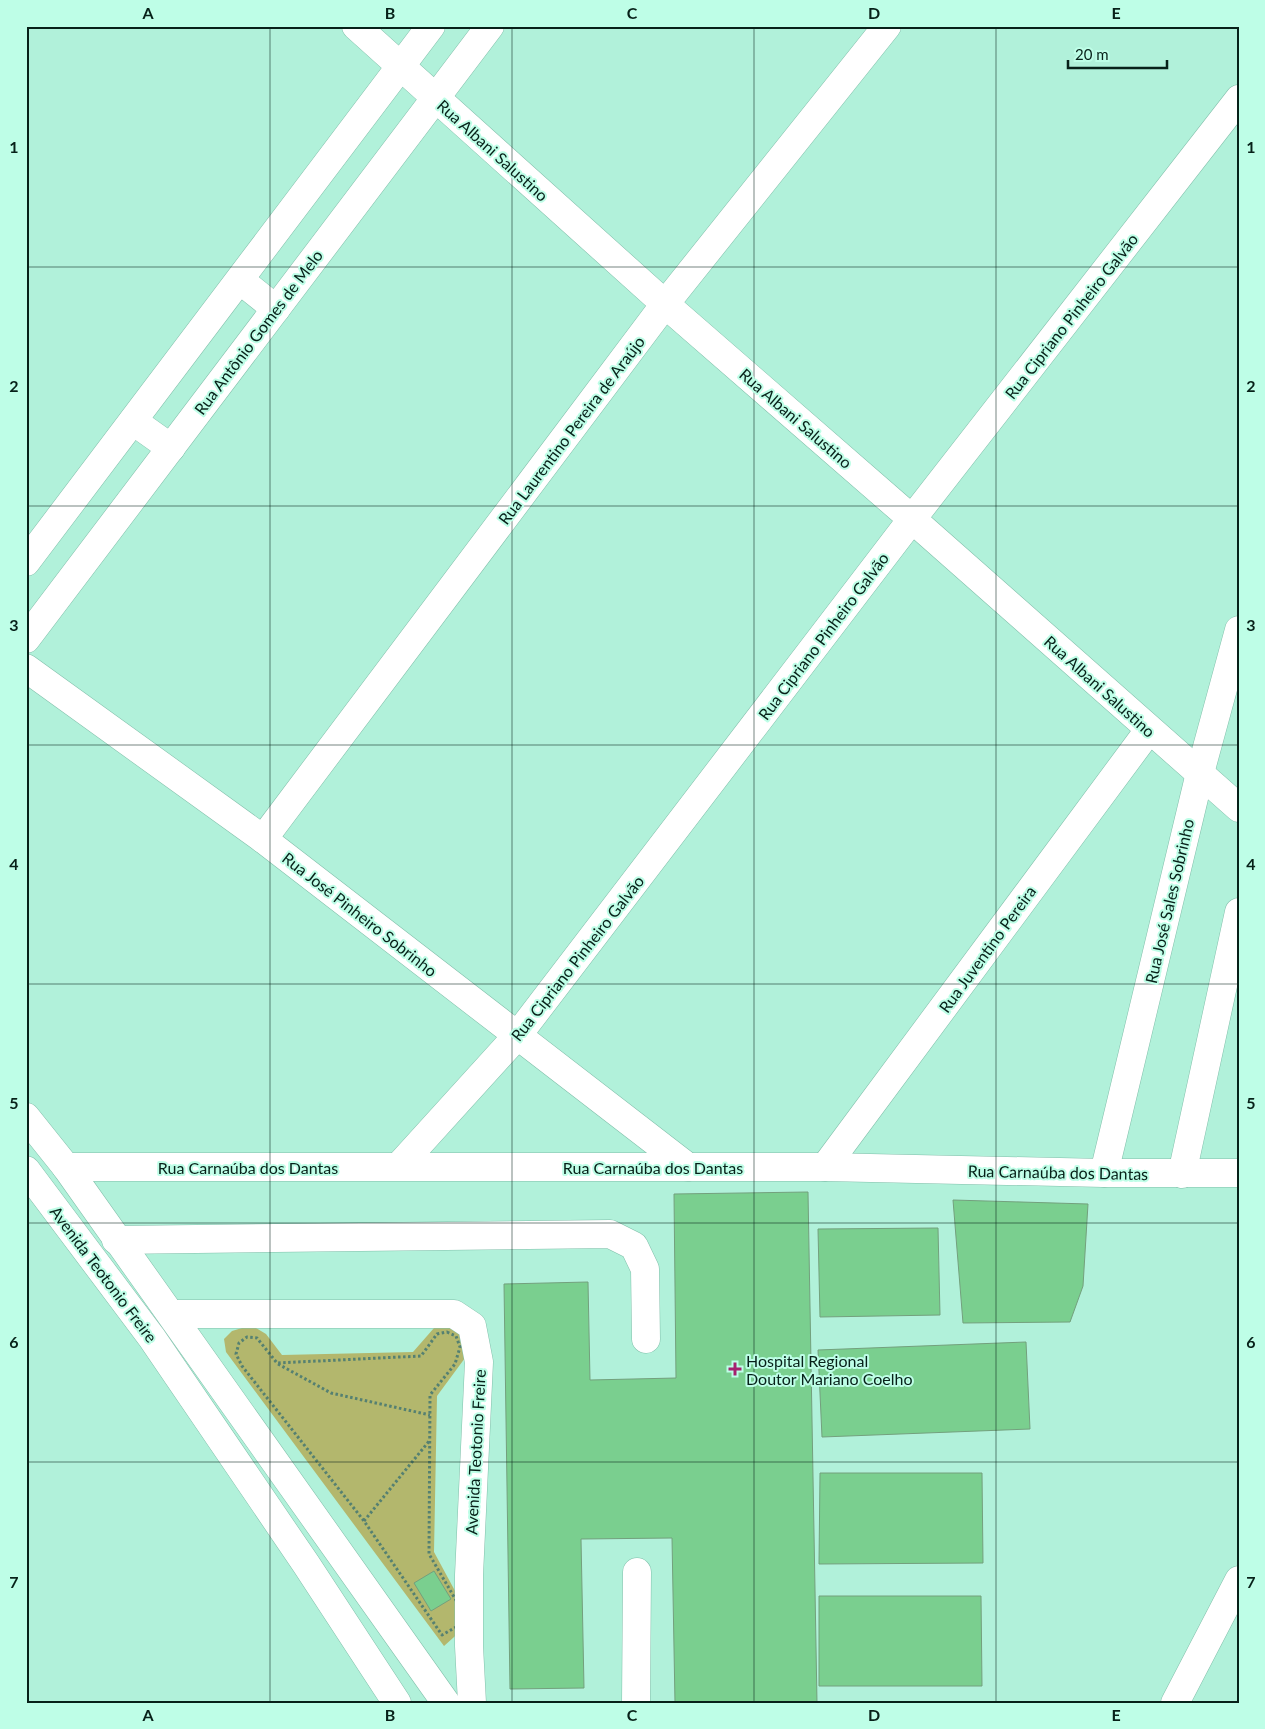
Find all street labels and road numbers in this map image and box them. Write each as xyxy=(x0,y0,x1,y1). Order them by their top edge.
street label: Rua Albani Salustino xyxy=(434,95,552,205)
street label: Rua Cipriano Pinheiro Galvão xyxy=(1001,230,1141,402)
street label: Rua Antônio Gomes de Melo xyxy=(190,246,326,418)
street label: Rua Laurentino Pereira de Araújo xyxy=(494,332,648,528)
street label: Rua Albani Salustino xyxy=(736,364,856,472)
street label: Rua Cipriano Pinheiro Galvão xyxy=(754,549,892,723)
street label: Rua Albani Salustino xyxy=(1041,631,1159,741)
street label: Rua José Sales Sobrinho xyxy=(1141,817,1197,985)
street label: Rua José Pinheiro Sobrinho xyxy=(279,848,441,980)
street label: Rua Cipriano Pinheiro Galvão xyxy=(507,872,647,1044)
street label: Rua Juventino Pereira xyxy=(935,882,1039,1016)
street label: Rua Carnaúba dos Dantas xyxy=(158,1158,338,1177)
street label: Rua Carnaúba dos Dantas xyxy=(563,1158,743,1177)
street label: Rua Carnaúba dos Dantas xyxy=(968,1161,1148,1183)
street label: Avenida Teotonio Freire xyxy=(47,1202,161,1346)
street label: Avenida Teotonio Freire xyxy=(461,1369,489,1535)

